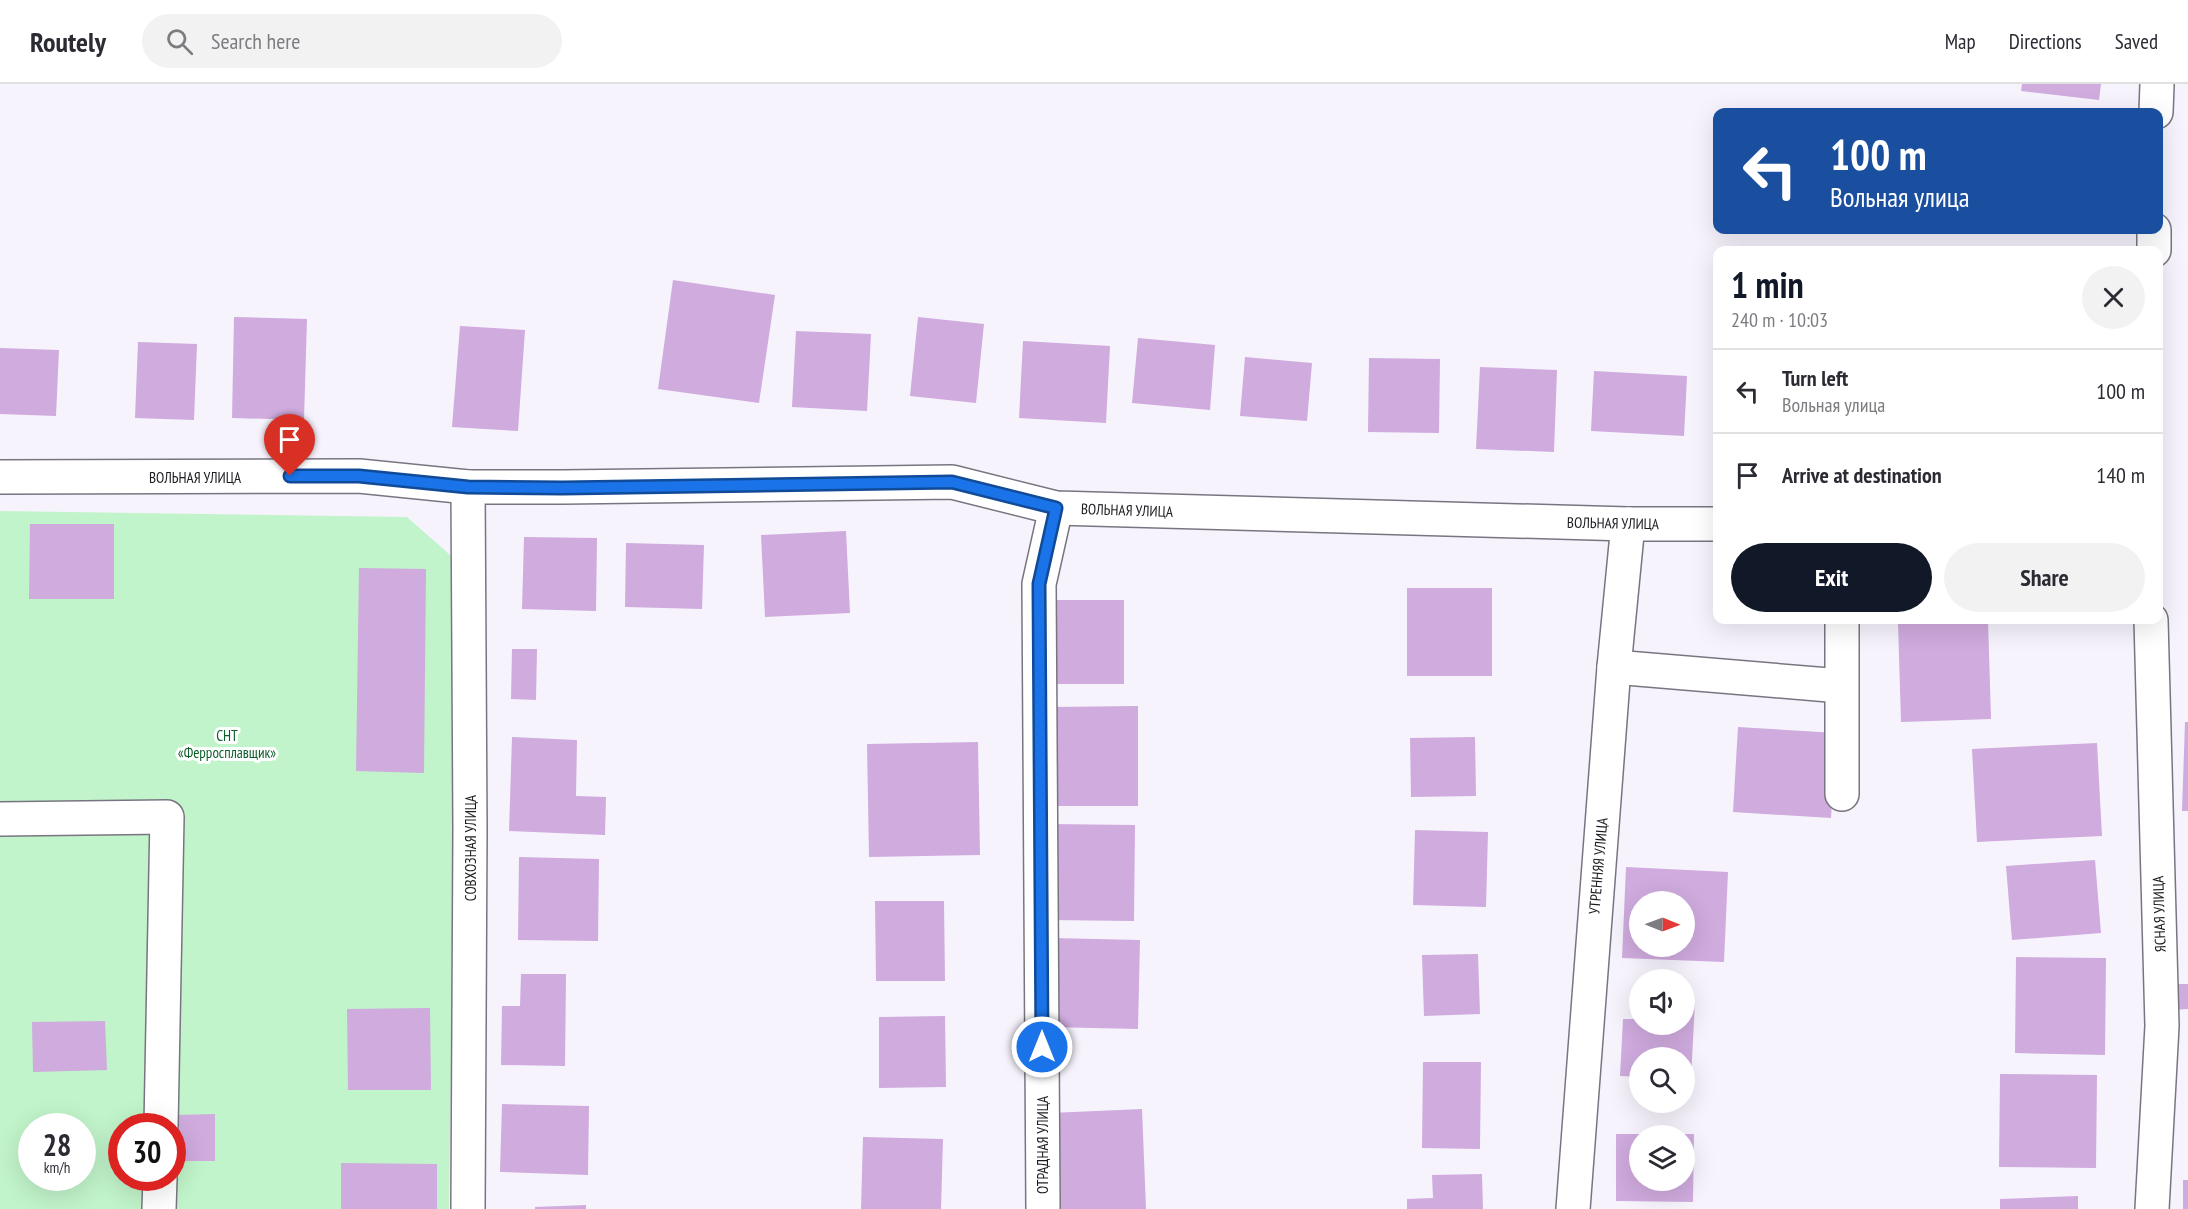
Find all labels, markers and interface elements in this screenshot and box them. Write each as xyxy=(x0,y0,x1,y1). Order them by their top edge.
search box xyxy=(142,14,562,68)
text: Routely xyxy=(30,23,106,60)
icon: search xyxy=(163,25,196,58)
text: Search here xyxy=(211,27,300,55)
text: Map xyxy=(1945,28,1976,55)
text: Directions xyxy=(2009,28,2082,55)
text: Saved xyxy=(2115,28,2158,55)
text: 100 m xyxy=(1830,127,1927,182)
icon: left xyxy=(1731,132,1809,210)
text: Вольная улица xyxy=(1830,180,1969,214)
text: 1 min xyxy=(1731,261,1804,308)
button: close xyxy=(2082,266,2145,329)
text: 240 m · 10:03 xyxy=(1731,307,1828,333)
text: Turn left xyxy=(1782,364,1848,392)
icon: left xyxy=(1731,375,1764,408)
text: 100 m xyxy=(2096,377,2145,405)
text: Вольная улица xyxy=(1782,392,1885,418)
pin xyxy=(264,414,315,476)
icon: arrive xyxy=(273,423,306,456)
icon: arrive xyxy=(1731,459,1764,492)
text: Arrive at destination xyxy=(1782,461,1942,489)
text: 140 m xyxy=(2096,461,2145,489)
street label: ВОЛЬНАЯ УЛИЦА xyxy=(149,468,242,487)
street label: ВОЛЬНАЯ УЛИЦА xyxy=(1081,499,1174,521)
street label: ВОЛЬНАЯ УЛИЦА xyxy=(1567,513,1660,533)
button: Exit xyxy=(1731,543,1932,612)
button: Share xyxy=(1944,543,2145,612)
park label: СНТ «Ферросплавщик» xyxy=(178,726,276,762)
street label: СОВХОЗНАЯ УЛИЦА xyxy=(461,794,480,901)
street label: УТРЕННЯЯ УЛИЦА xyxy=(1584,816,1612,915)
street label: ЯСНАЯ УЛИЦА xyxy=(2148,875,2170,952)
north arrow xyxy=(1629,891,1695,957)
map controls xyxy=(1629,891,1695,1191)
button: sound xyxy=(1629,969,1695,1035)
position arrow xyxy=(1010,1015,1074,1079)
button: search xyxy=(1629,1047,1695,1113)
street label: ОТРАДНАЯ УЛИЦА xyxy=(1033,1095,1052,1194)
speed limit sign: 30 xyxy=(108,1113,186,1191)
text: 28 xyxy=(43,1125,71,1164)
button: layers xyxy=(1629,1125,1695,1191)
text: km/h xyxy=(44,1158,70,1177)

